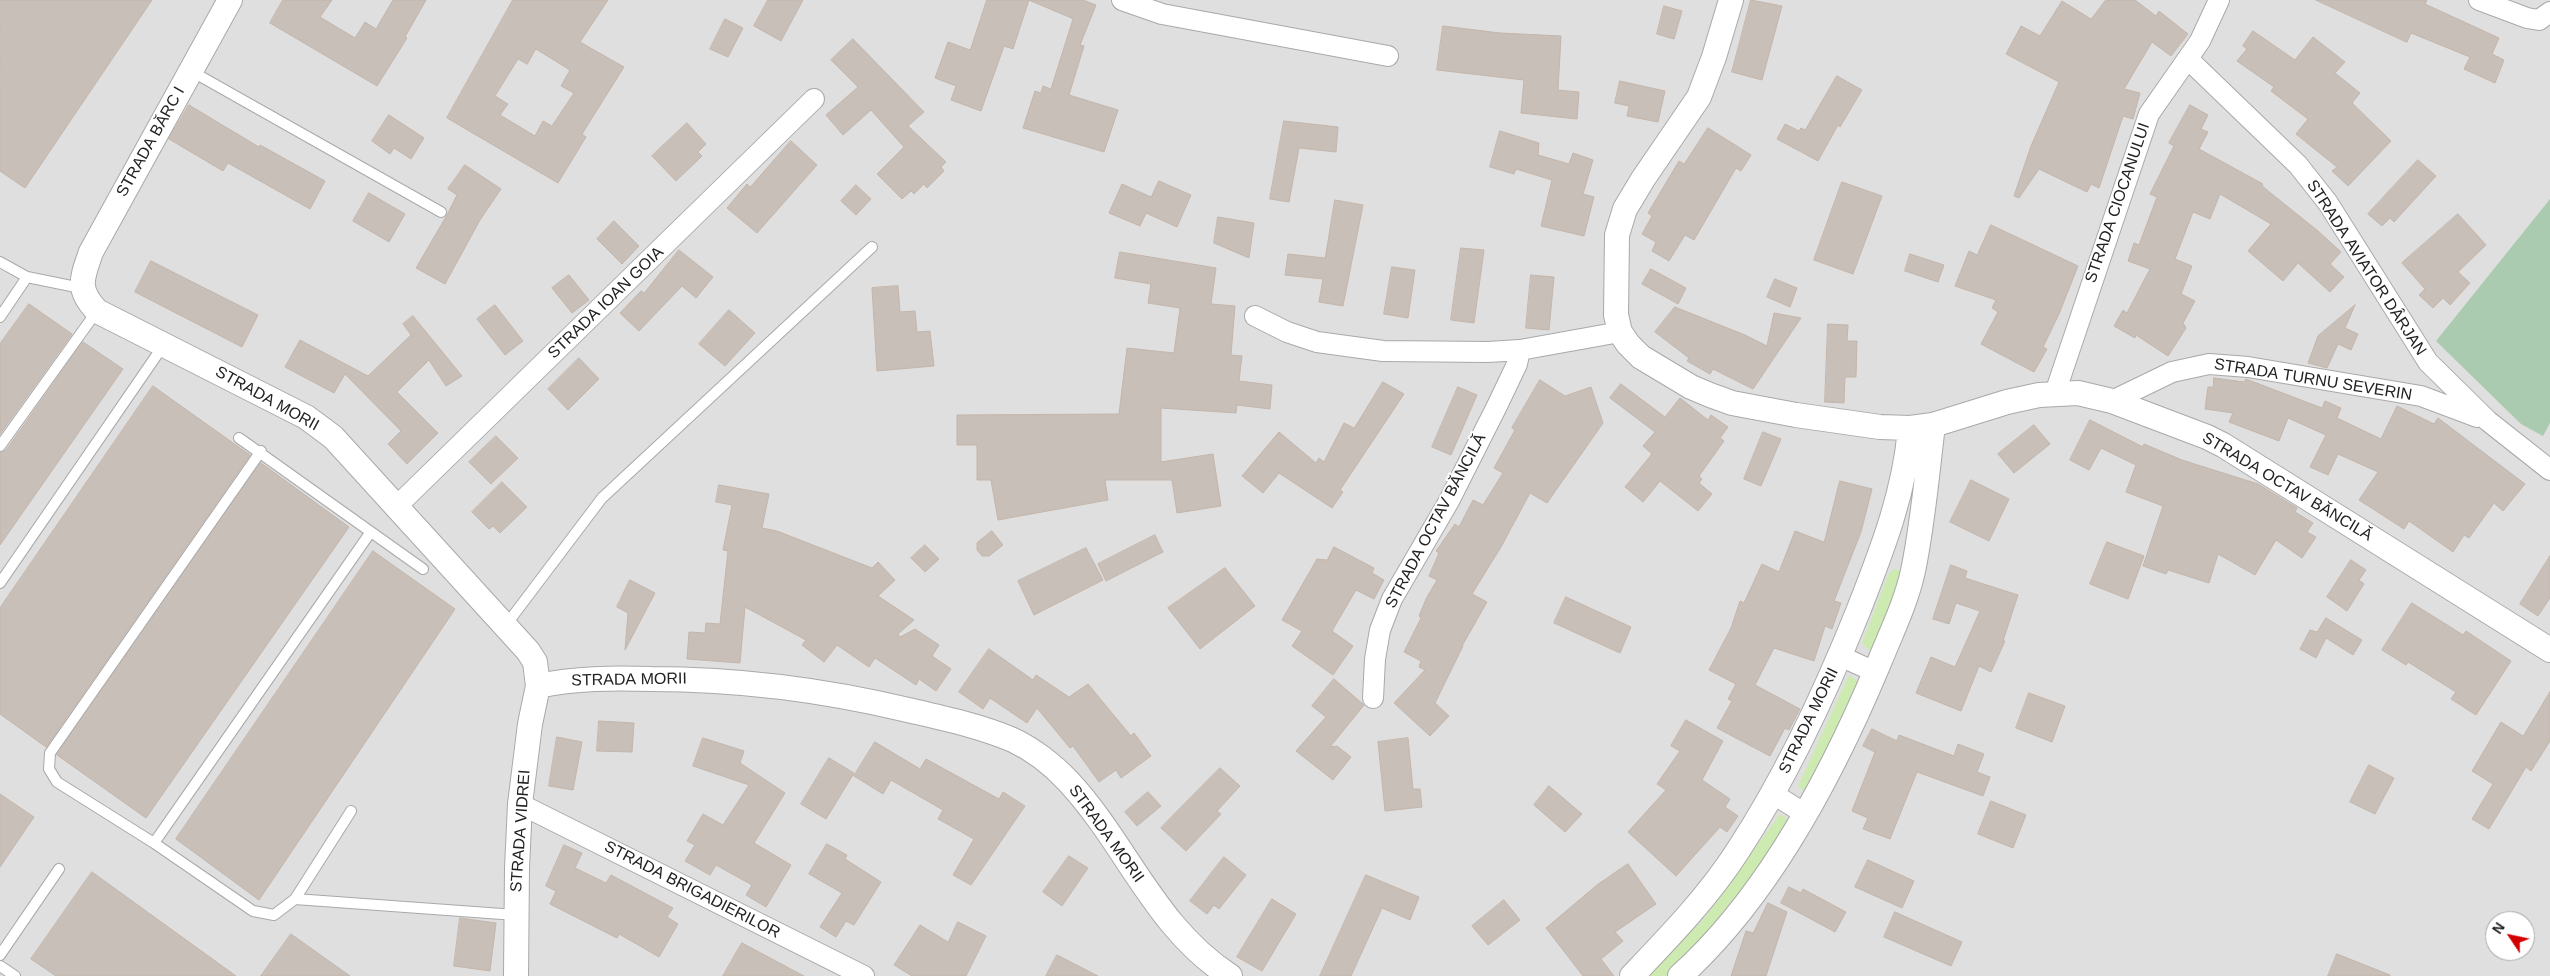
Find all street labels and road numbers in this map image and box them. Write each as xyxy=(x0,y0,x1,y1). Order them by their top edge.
street label: STRADA BĂRC I xyxy=(113,84,189,200)
street label: STRADA CIOCANULUI xyxy=(2082,120,2154,286)
street label: STRADA AVIATOR DÂRJAN xyxy=(2302,177,2430,359)
street label: STRADA IOAN GOIA xyxy=(544,243,668,363)
street label: STRADA TURNU SEVERIN xyxy=(2213,355,2413,405)
street label: STRADA MORII xyxy=(212,363,322,435)
street label: STRADA OCTAV BĂNCILĂ xyxy=(2198,429,2376,545)
street label: STRADA OCTAV BĂNCILĂ xyxy=(1382,430,1490,612)
street label: STRADA MORII xyxy=(1775,665,1843,777)
street label: STRADA MORII xyxy=(571,669,687,691)
street label: STRADA VIDREI xyxy=(507,769,535,893)
street label: STRADA MORII xyxy=(1064,782,1148,886)
street label: STRADA BRIGADIERILOR xyxy=(601,837,783,943)

